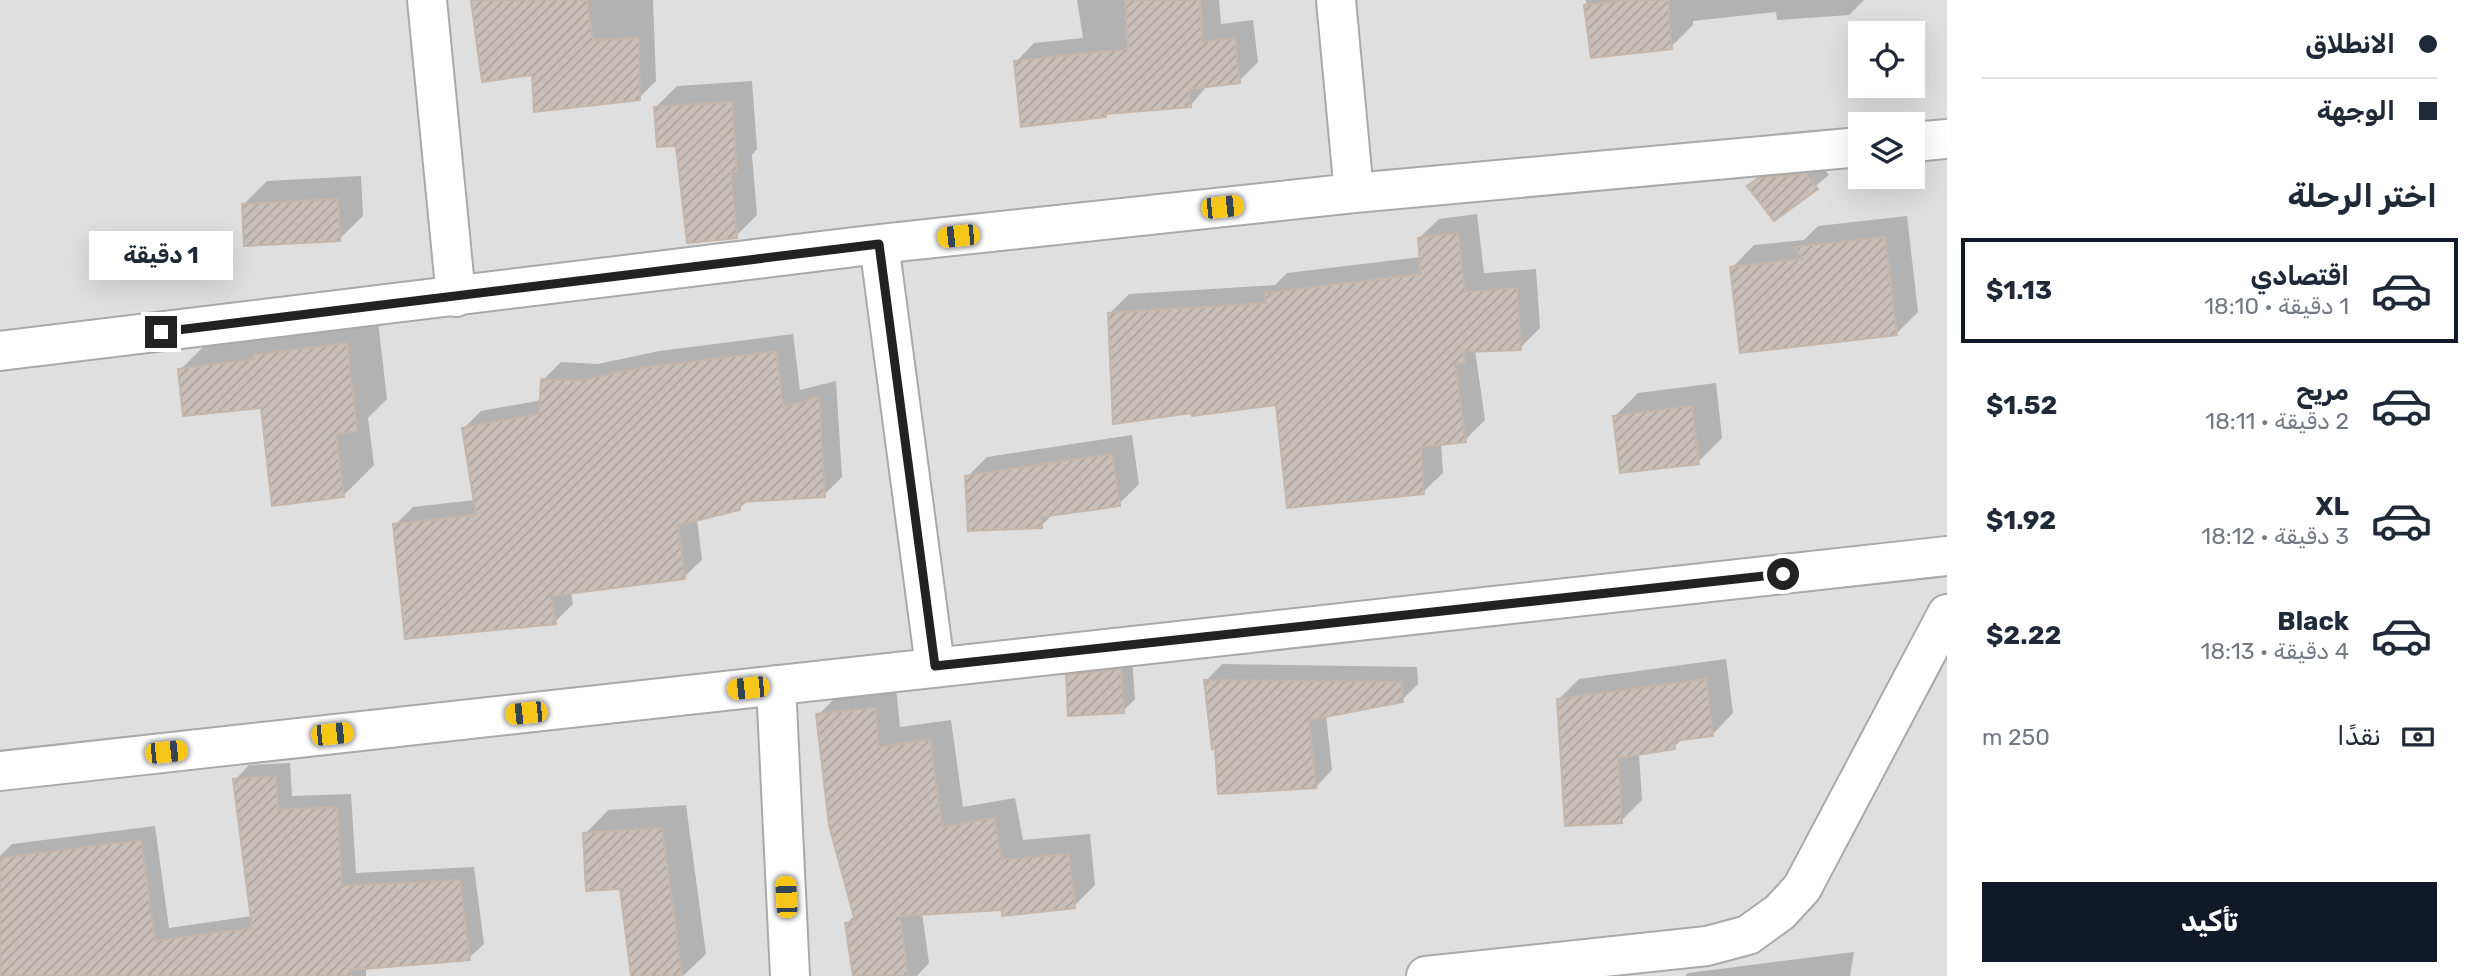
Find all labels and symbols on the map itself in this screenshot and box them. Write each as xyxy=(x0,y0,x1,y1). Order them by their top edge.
car xyxy=(1201,194,1244,220)
car xyxy=(937,223,980,249)
callout: 1 دقيقة xyxy=(89,230,233,280)
route end xyxy=(145,316,177,348)
route start xyxy=(1767,558,1799,590)
car xyxy=(727,675,770,701)
car xyxy=(505,700,548,726)
car xyxy=(311,721,354,747)
car xyxy=(145,739,188,765)
car xyxy=(775,875,798,919)

